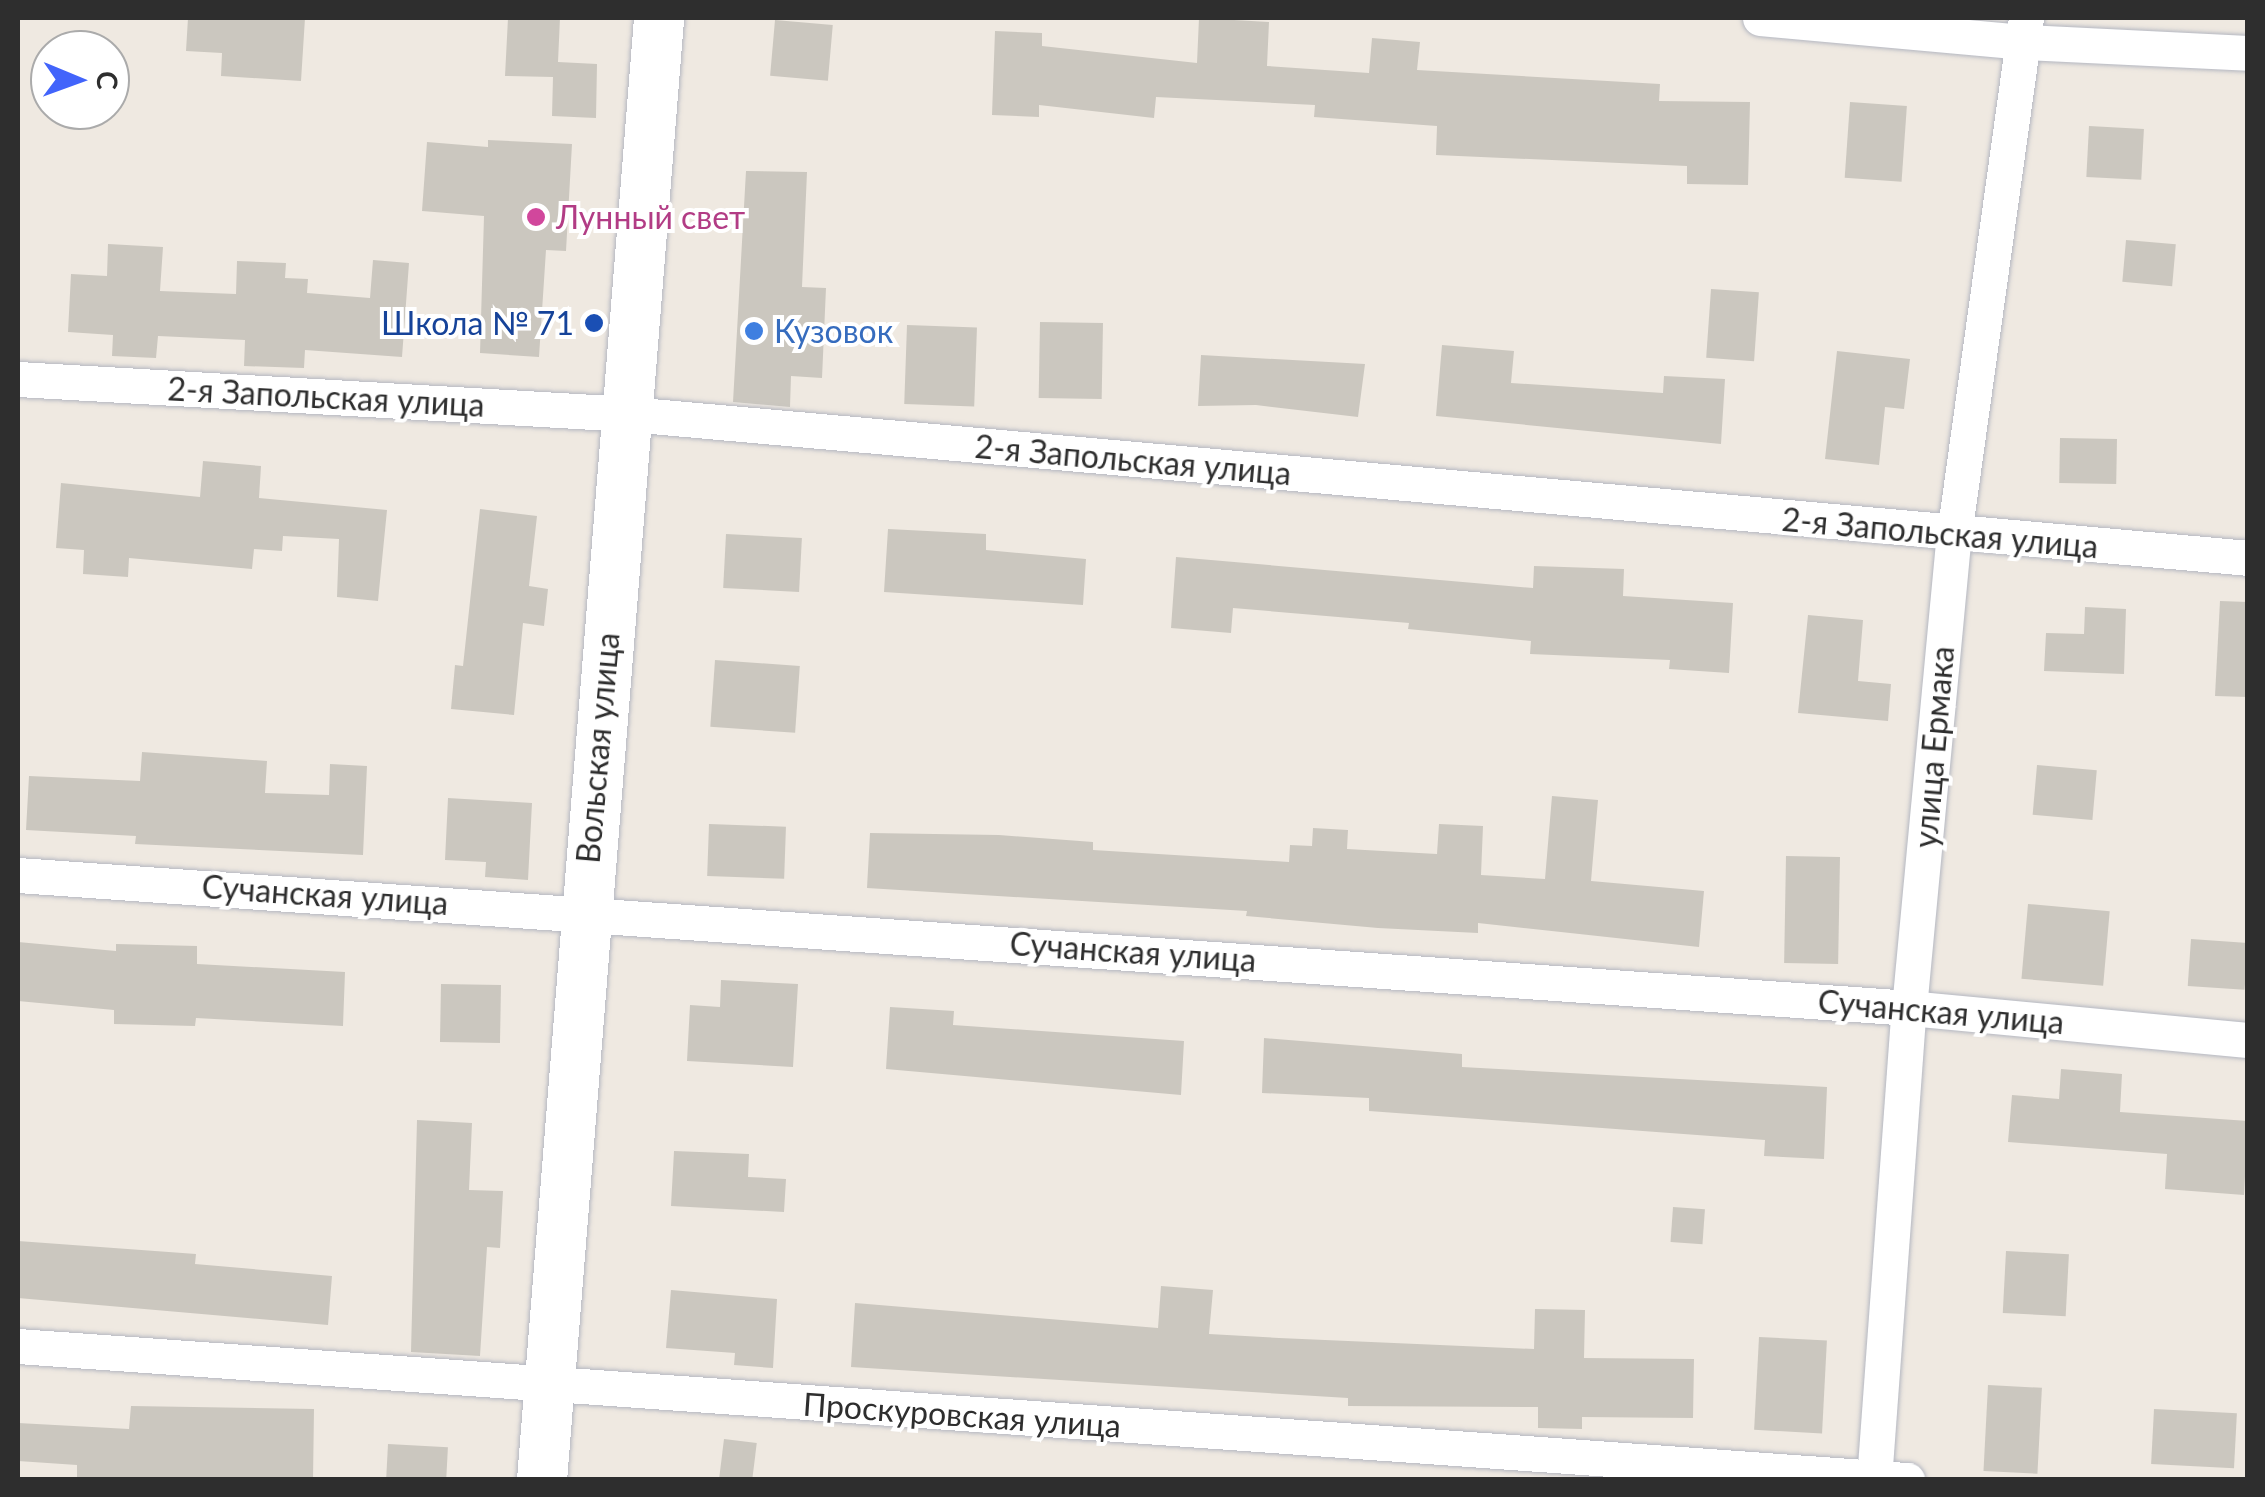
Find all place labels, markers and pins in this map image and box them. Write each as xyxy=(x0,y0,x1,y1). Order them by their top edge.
place label: Лунный свет xyxy=(556,198,745,236)
marker: Лунный свет xyxy=(525,206,547,228)
place label: Школа № 71 xyxy=(381,304,574,342)
marker: Школа № 71 xyxy=(583,312,605,334)
place label: Кузовок xyxy=(774,312,893,350)
marker: Кузовок xyxy=(743,320,765,342)

